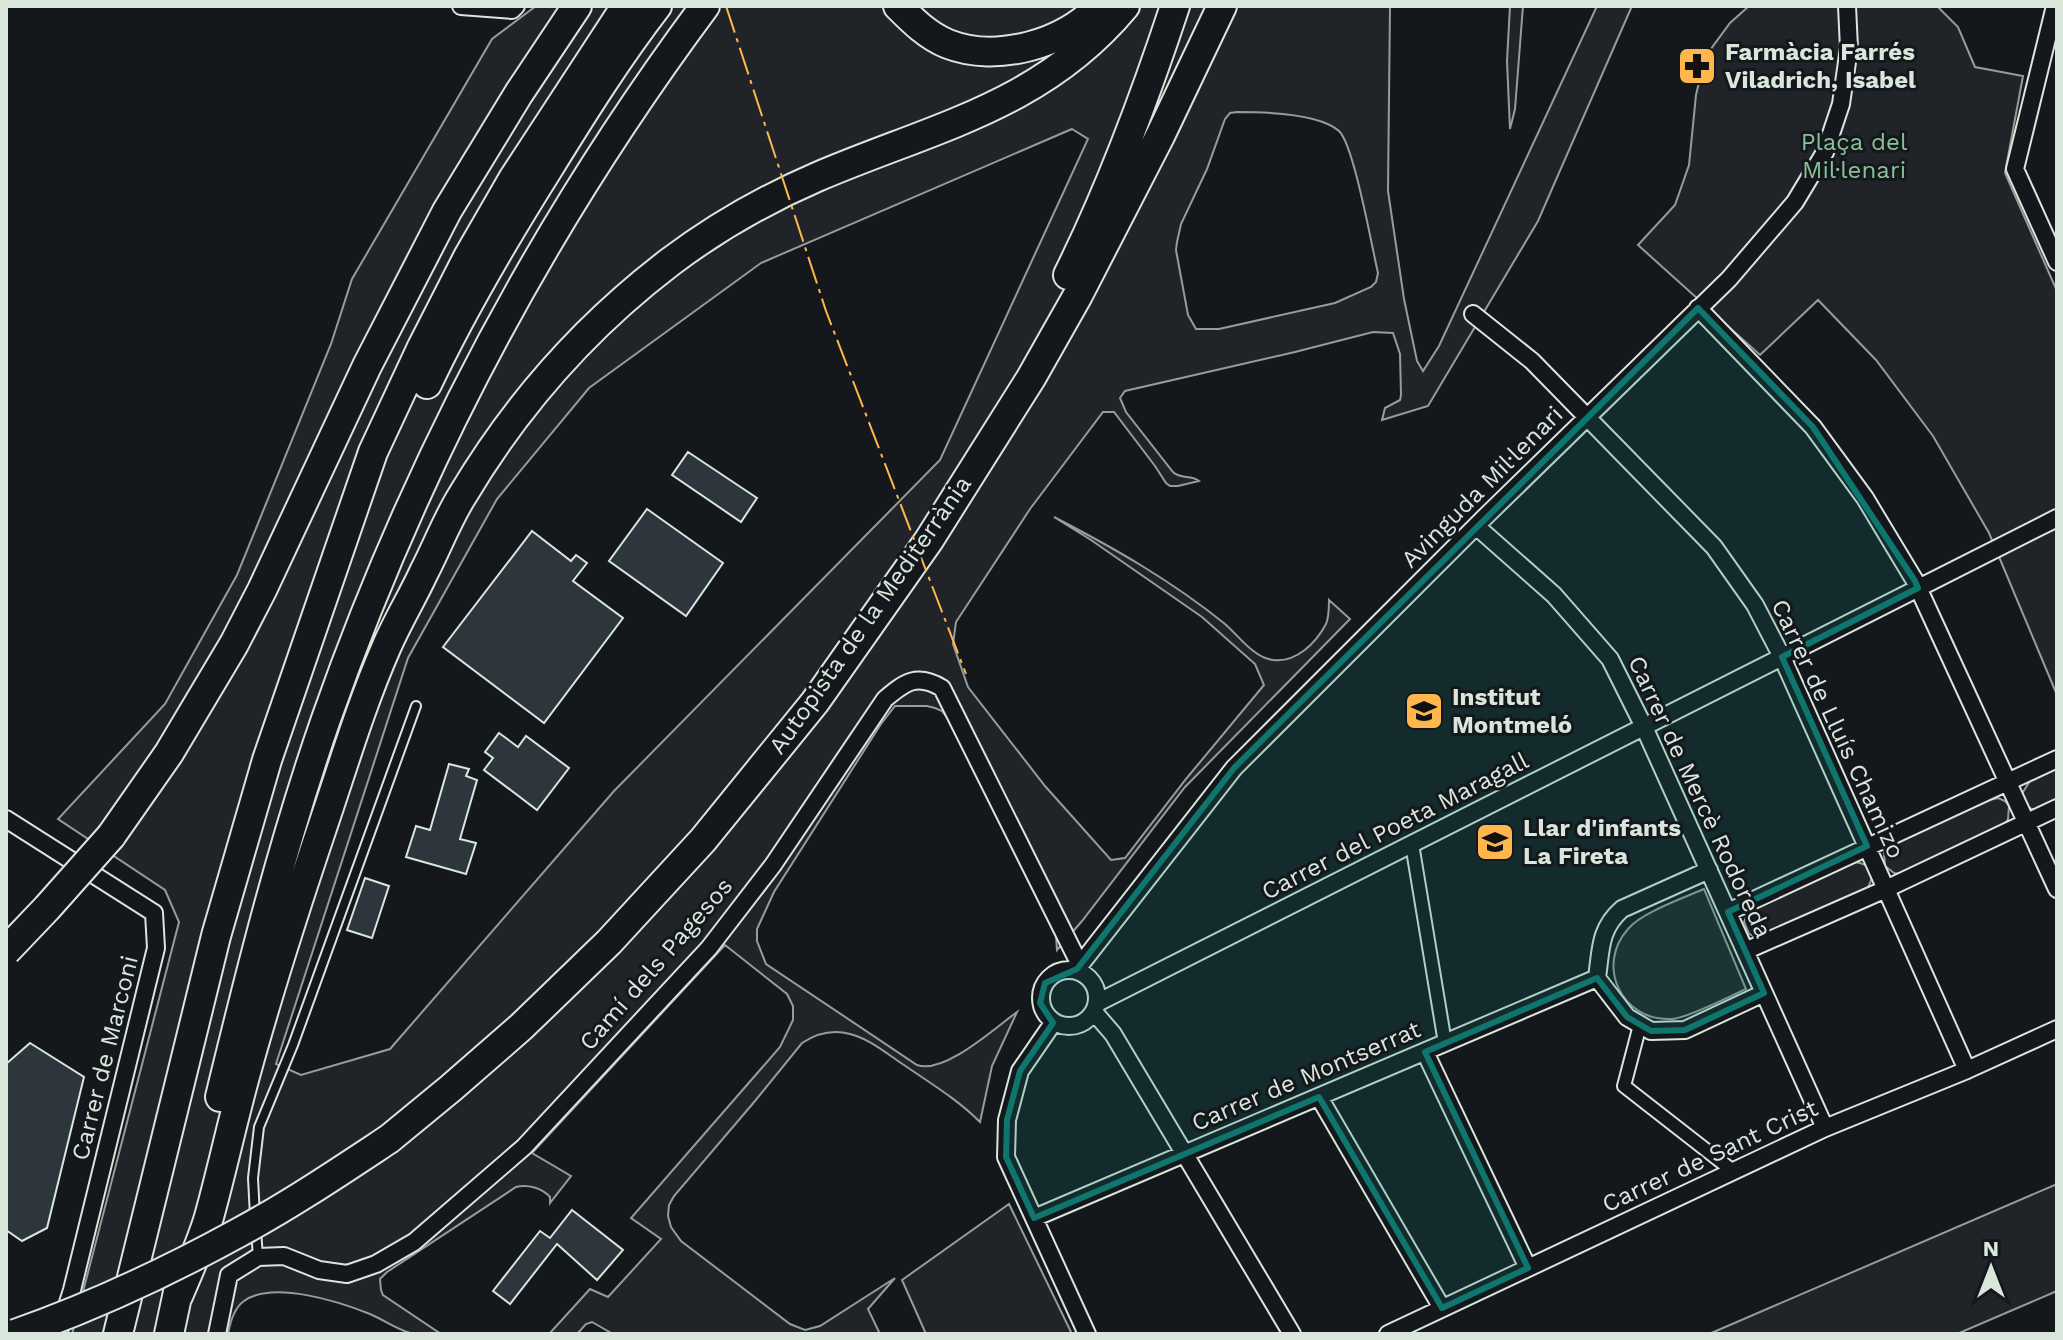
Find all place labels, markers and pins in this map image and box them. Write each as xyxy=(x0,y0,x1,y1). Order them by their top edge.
place label: Farmàcia Farrés Viladrich, Isabel xyxy=(1725,38,1916,94)
pharmacy icon: Farmàcia Farrés Viladrich, Isabel xyxy=(1676,45,1718,87)
place label: Institut Montmeló xyxy=(1452,683,1572,739)
school or university icon: Institut Montmeló xyxy=(1403,690,1445,732)
place label: Llar d'infants La Fireta xyxy=(1523,814,1681,870)
school or university icon: Llar d'infants La Fireta xyxy=(1474,821,1516,863)

